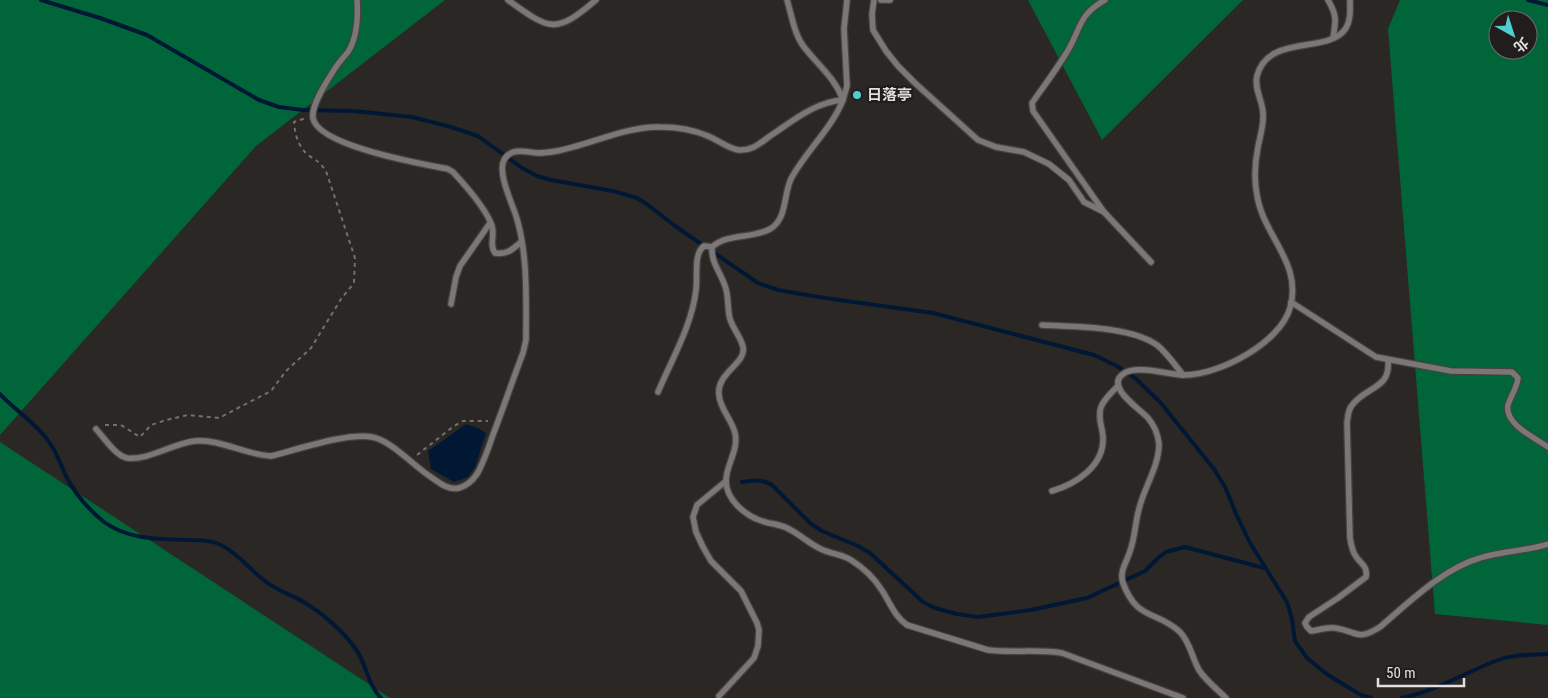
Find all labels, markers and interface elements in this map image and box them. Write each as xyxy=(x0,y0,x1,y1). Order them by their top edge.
north arrow xyxy=(1488,10,1538,60)
text: 北 xyxy=(1511,34,1532,56)
place label: 日落亭 xyxy=(867,86,912,104)
marker: 日落亭 xyxy=(851,89,863,101)
scale bar xyxy=(1378,656,1464,688)
text: 50 m xyxy=(1386,664,1416,682)

